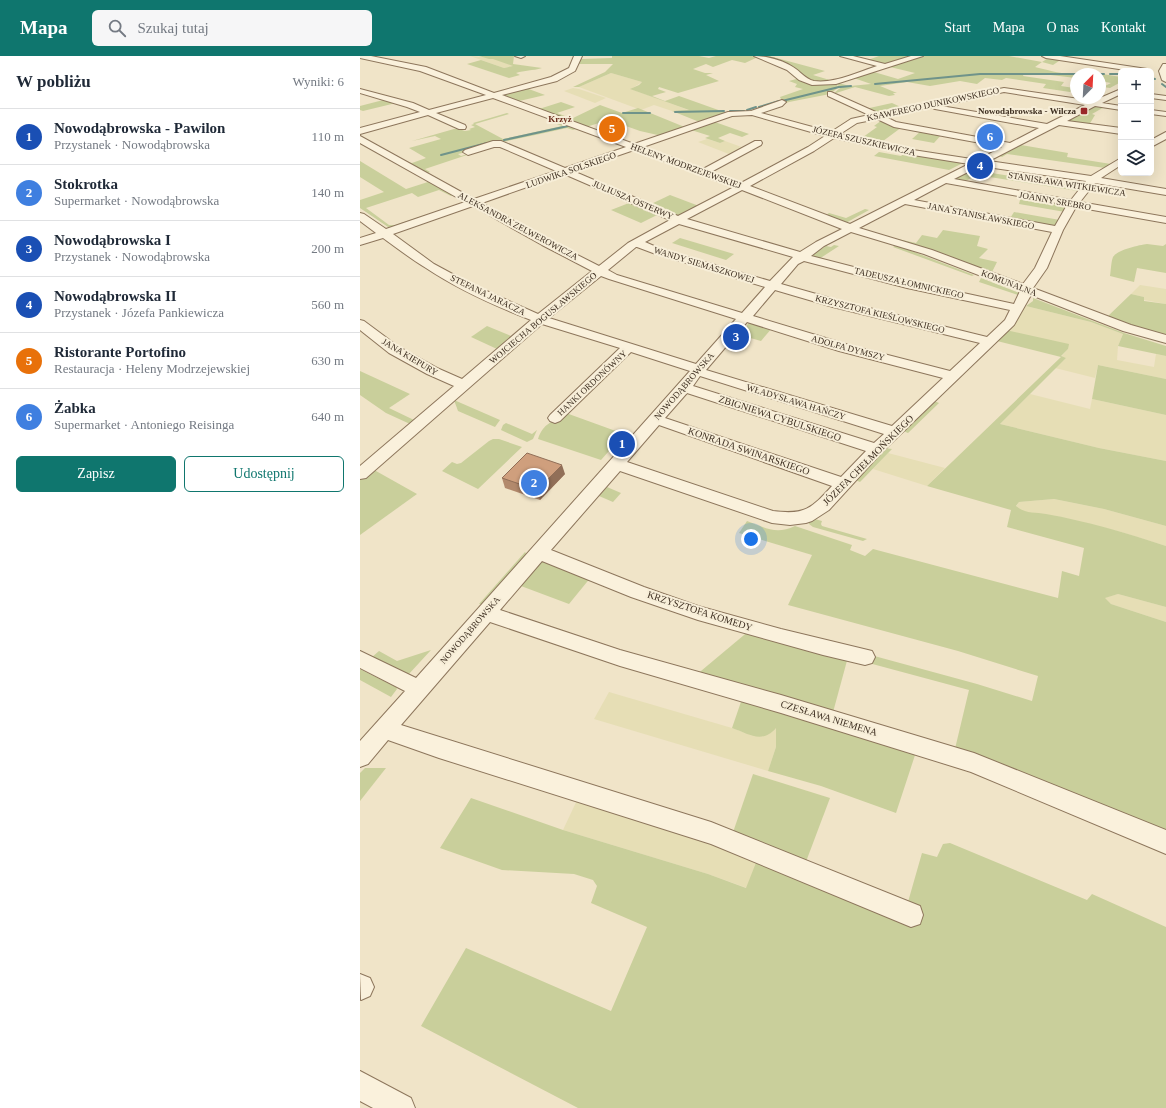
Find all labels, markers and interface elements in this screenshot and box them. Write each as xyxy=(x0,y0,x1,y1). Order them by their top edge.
search box xyxy=(92,10,372,46)
text: Mapa xyxy=(20,17,68,38)
icon: search xyxy=(106,17,128,39)
text: Szukaj tutaj xyxy=(138,20,209,36)
text: Start xyxy=(944,20,971,35)
text: Mapa xyxy=(993,20,1025,35)
text: O nas xyxy=(1047,20,1079,35)
text: Kontakt xyxy=(1101,20,1146,35)
north arrow xyxy=(1070,68,1106,104)
map controls xyxy=(1118,68,1154,176)
button: + xyxy=(1118,68,1154,104)
text: W pobliżu xyxy=(16,72,91,91)
text: Wyniki: 6 xyxy=(292,74,344,89)
street label: KSAWEREGO DUNIKOWSKIEGO xyxy=(866,85,1001,123)
button: − xyxy=(1118,104,1154,140)
place label: Nowodąbrowska - Wilcza xyxy=(978,106,1076,116)
marker: Nowodąbrowska - Wilcza xyxy=(1079,106,1089,116)
district label: Krzyż xyxy=(548,114,572,124)
pin: 5 xyxy=(599,114,625,144)
text: Nowodąbrowska - Pawilon xyxy=(54,120,225,136)
pin: 6 xyxy=(977,122,1003,152)
street label: JÓZEFA SZUSZKIEWICZA xyxy=(811,124,917,158)
text: 1 xyxy=(26,129,32,144)
text: 110 m xyxy=(312,129,344,144)
text: Przystanek · Nowodąbrowska xyxy=(54,137,210,152)
button: layers xyxy=(1118,140,1154,176)
street label: HELENY MODRZEJEWSKIEJ xyxy=(629,141,743,191)
street label: LUDWIKA SOLSKIEGO xyxy=(525,150,618,190)
pin: 4 xyxy=(967,151,993,181)
street label: STANISŁAWA WITKIEWICZA xyxy=(1007,170,1127,198)
text: Stokrotka xyxy=(54,176,118,192)
street label: JULIUSZA OSTERWY xyxy=(591,178,675,222)
text: 2 xyxy=(26,185,32,200)
text: 140 m xyxy=(311,185,344,200)
street label: ALEKSANDRA ZELWEROWICZA xyxy=(456,190,580,262)
street label: JOANNY SREBRO xyxy=(1018,190,1092,212)
text: Supermarket · Nowodąbrowska xyxy=(54,193,219,208)
street label: JANA STANISŁAWSKIEGO xyxy=(927,201,1036,231)
text: Nowodąbrowska I xyxy=(54,232,171,248)
text: 3 xyxy=(26,241,32,256)
text: 200 m xyxy=(311,241,344,256)
street label: WANDY SIEMASZKOWEJ xyxy=(653,245,756,285)
text: Przystanek · Nowodąbrowska xyxy=(54,249,210,264)
street label: TADEUSZA ŁOMNICKIEGO xyxy=(853,266,965,301)
street label: KOMUNALNA xyxy=(980,268,1039,298)
street label: WOJCIECHA BOGUSŁAWSKIEGO xyxy=(487,270,599,366)
street label: STEFANA JARACZA xyxy=(449,273,528,318)
text: Nowodąbrowska II xyxy=(54,288,177,304)
street label: KRZYSZTOFA KIEŚLOWSKIEGO xyxy=(814,293,946,335)
text: 4 xyxy=(26,297,32,312)
text: 560 m xyxy=(311,297,344,312)
text: Przystanek · Józefa Pankiewicza xyxy=(54,305,224,320)
pin: 3 xyxy=(723,322,749,352)
street label: ADOLFA DYMSZY xyxy=(810,333,886,363)
street label: JANA KIEPURY xyxy=(380,336,440,378)
text: Ristorante Portofino xyxy=(54,344,186,360)
street label: HANKI ORDONÓWNY xyxy=(555,348,629,418)
street label: NOWODĄBROWSKA xyxy=(652,350,716,422)
text: 5 xyxy=(26,353,32,368)
text: 630 m xyxy=(311,353,344,368)
text: Restauracja · Heleny Modrzejewskiej xyxy=(54,361,250,376)
street label: WŁADYSŁAWA HAŃCZY xyxy=(745,382,847,422)
street label: ZBIGNIEWA CYBULSKIEGO xyxy=(717,393,843,443)
text: Żabka xyxy=(54,400,96,416)
text: 6 xyxy=(26,409,32,424)
text: 640 m xyxy=(311,409,344,424)
street label: JÓZEFA CHEŁMOŃSKIEGO xyxy=(820,412,916,508)
text: Supermarket · Antoniego Reisinga xyxy=(54,417,234,432)
street label: KONRADA SWINARSKIEGO xyxy=(687,425,811,477)
pin: 1 xyxy=(609,429,635,459)
button: Zapisz xyxy=(16,456,176,492)
button: Udostępnij xyxy=(184,456,344,492)
pin: 2 xyxy=(521,468,547,498)
your location xyxy=(741,529,761,549)
street label: KRZYSZTOFA KOMEDY xyxy=(646,589,754,633)
street label: NOWODĄBROWSKA xyxy=(438,594,502,666)
street label: CZESŁAWA NIEMENA xyxy=(779,698,879,738)

